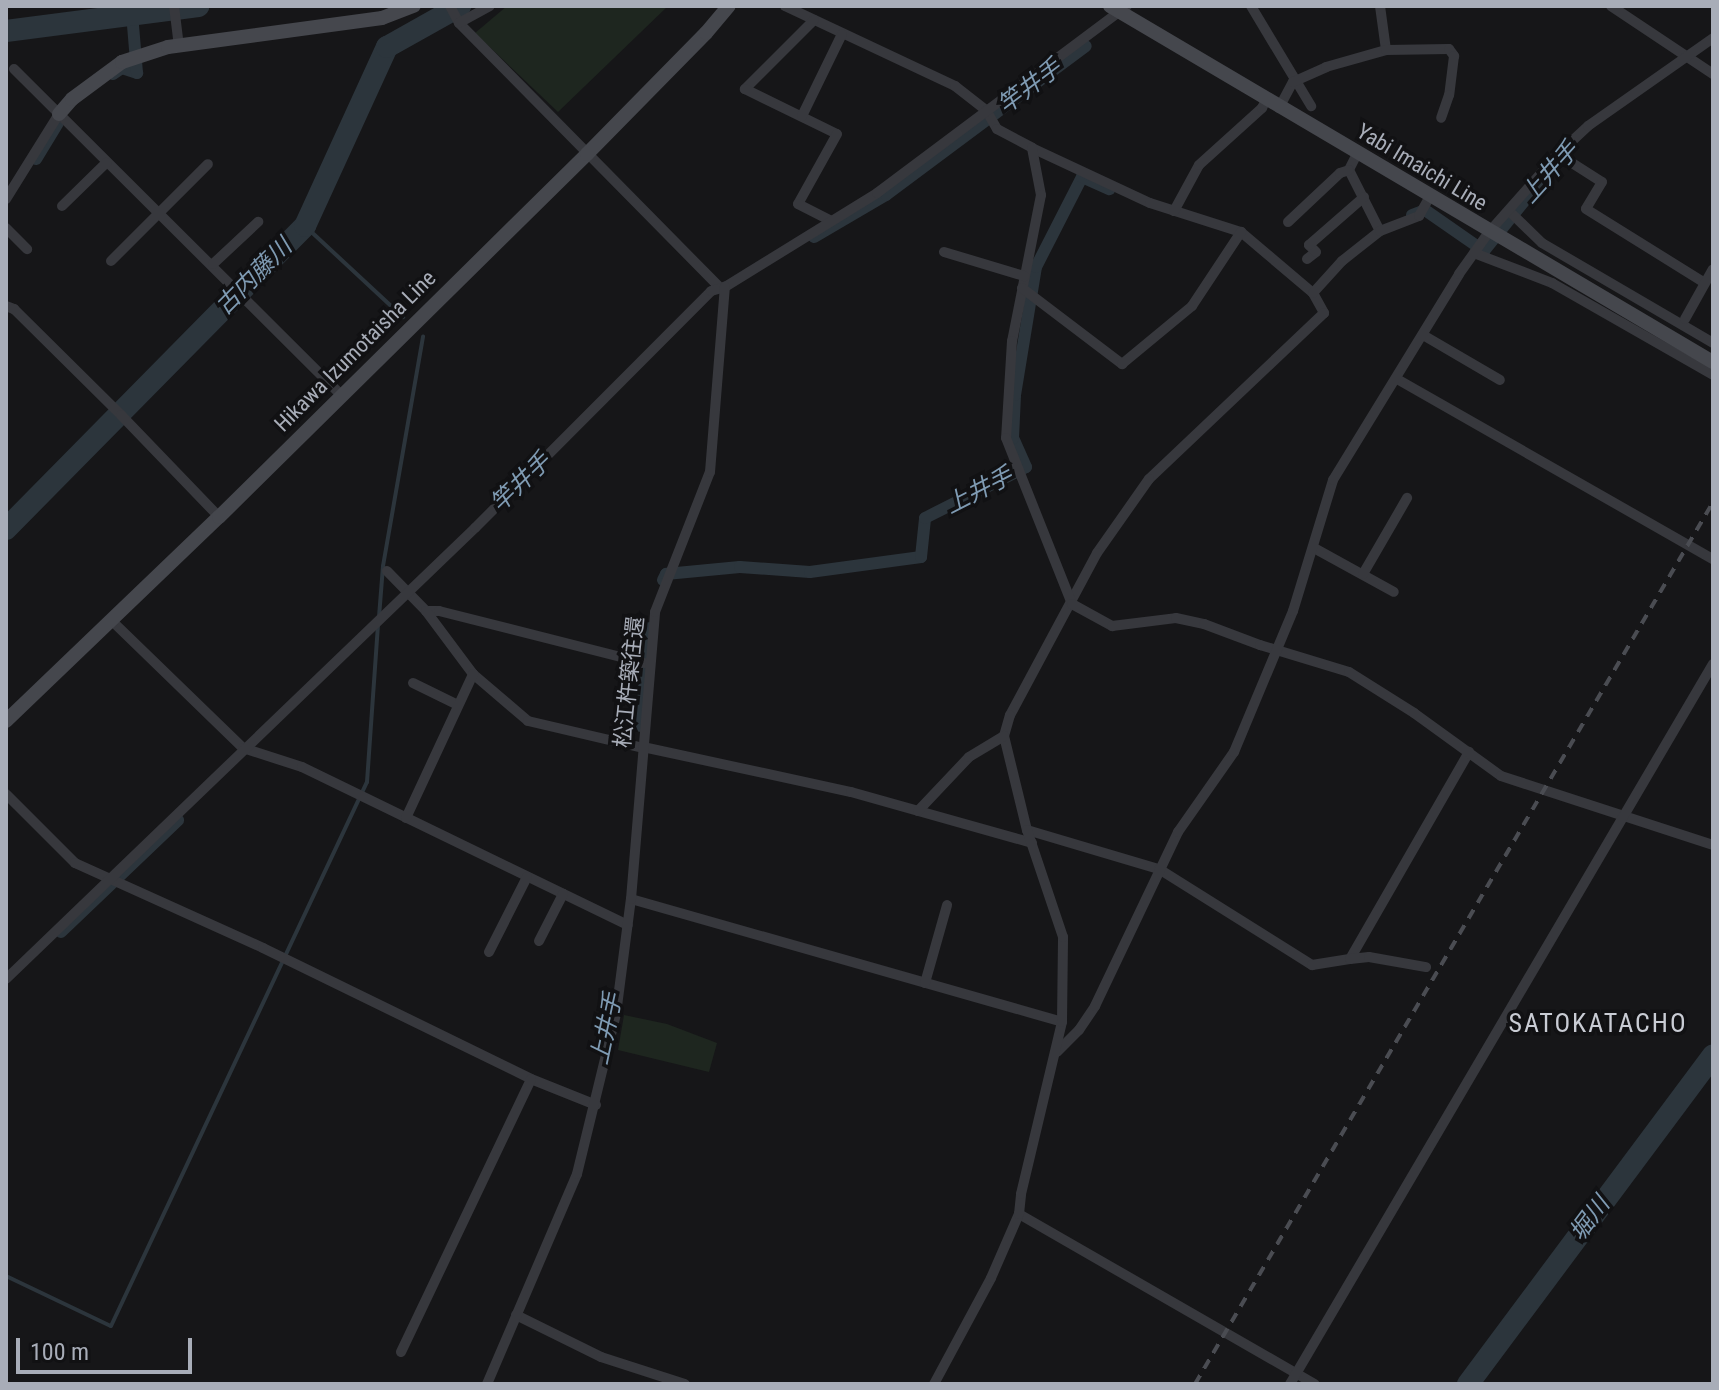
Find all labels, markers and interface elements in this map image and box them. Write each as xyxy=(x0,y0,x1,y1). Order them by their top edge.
water label: 竿井手 xyxy=(993,54,1067,120)
street label: Yabi Imaichi Line xyxy=(1352,118,1492,216)
water label: 上井手 xyxy=(1515,137,1585,209)
water label: 古内藤川 xyxy=(210,233,298,321)
street label: Hikawa Izumotaisha Line xyxy=(269,265,441,437)
water label: 竿井手 xyxy=(485,448,557,518)
water label: 上井手 xyxy=(940,462,1018,520)
street label: 松江杵築往還 xyxy=(609,615,649,749)
water label: 上井手 xyxy=(585,991,629,1067)
district label: SATOKATACHO xyxy=(1508,1008,1688,1040)
water label: 堀川 xyxy=(1564,1191,1616,1247)
scale bar xyxy=(20,1322,196,1372)
text: 100 m xyxy=(30,1338,89,1366)

